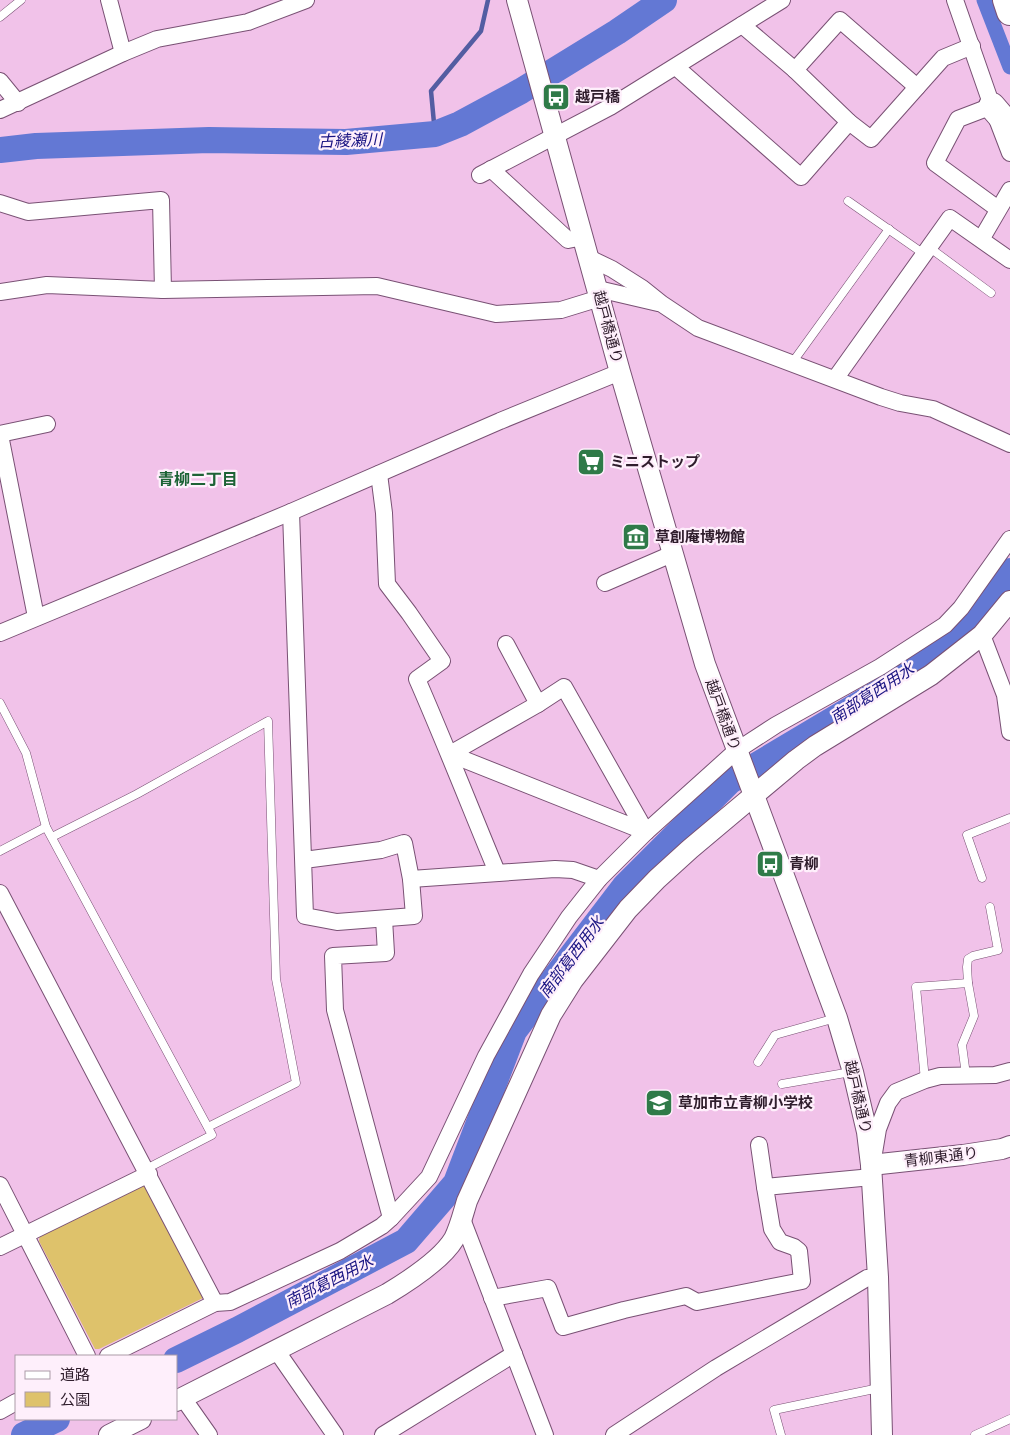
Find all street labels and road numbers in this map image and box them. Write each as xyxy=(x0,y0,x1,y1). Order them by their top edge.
street label: 越戸橋通り xyxy=(589,287,628,366)
street label: 越戸橋通り xyxy=(701,675,746,753)
street label: 越戸橋通り xyxy=(841,1057,877,1136)
street label: 青柳東通り xyxy=(902,1142,979,1171)

